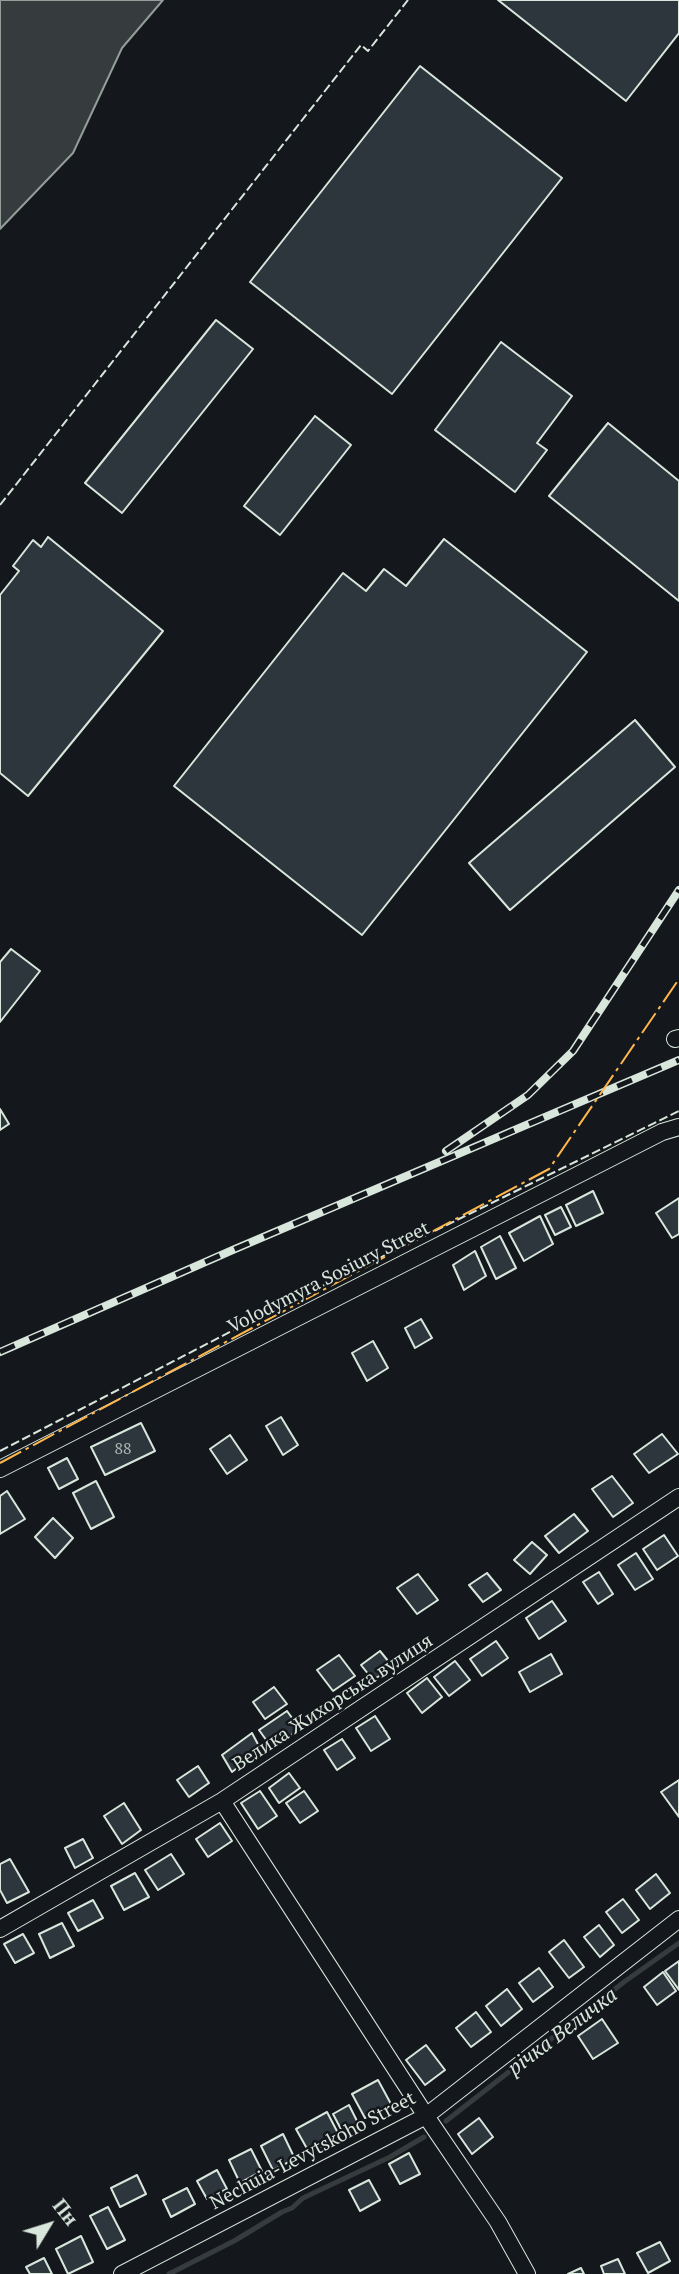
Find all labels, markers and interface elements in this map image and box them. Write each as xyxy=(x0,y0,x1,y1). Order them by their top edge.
street label: Volodymyra Sosiury Street xyxy=(224,1217,434,1339)
house number: 88 xyxy=(114,1439,132,1459)
street label: Велика Жихорська вулиця xyxy=(229,1630,437,1776)
water label: річка Величка xyxy=(503,1983,623,2081)
street label: Nechuia-Levytskoho Street xyxy=(206,2087,420,2215)
north arrow xyxy=(14,2190,84,2260)
text: Пн xyxy=(48,2193,84,2230)

